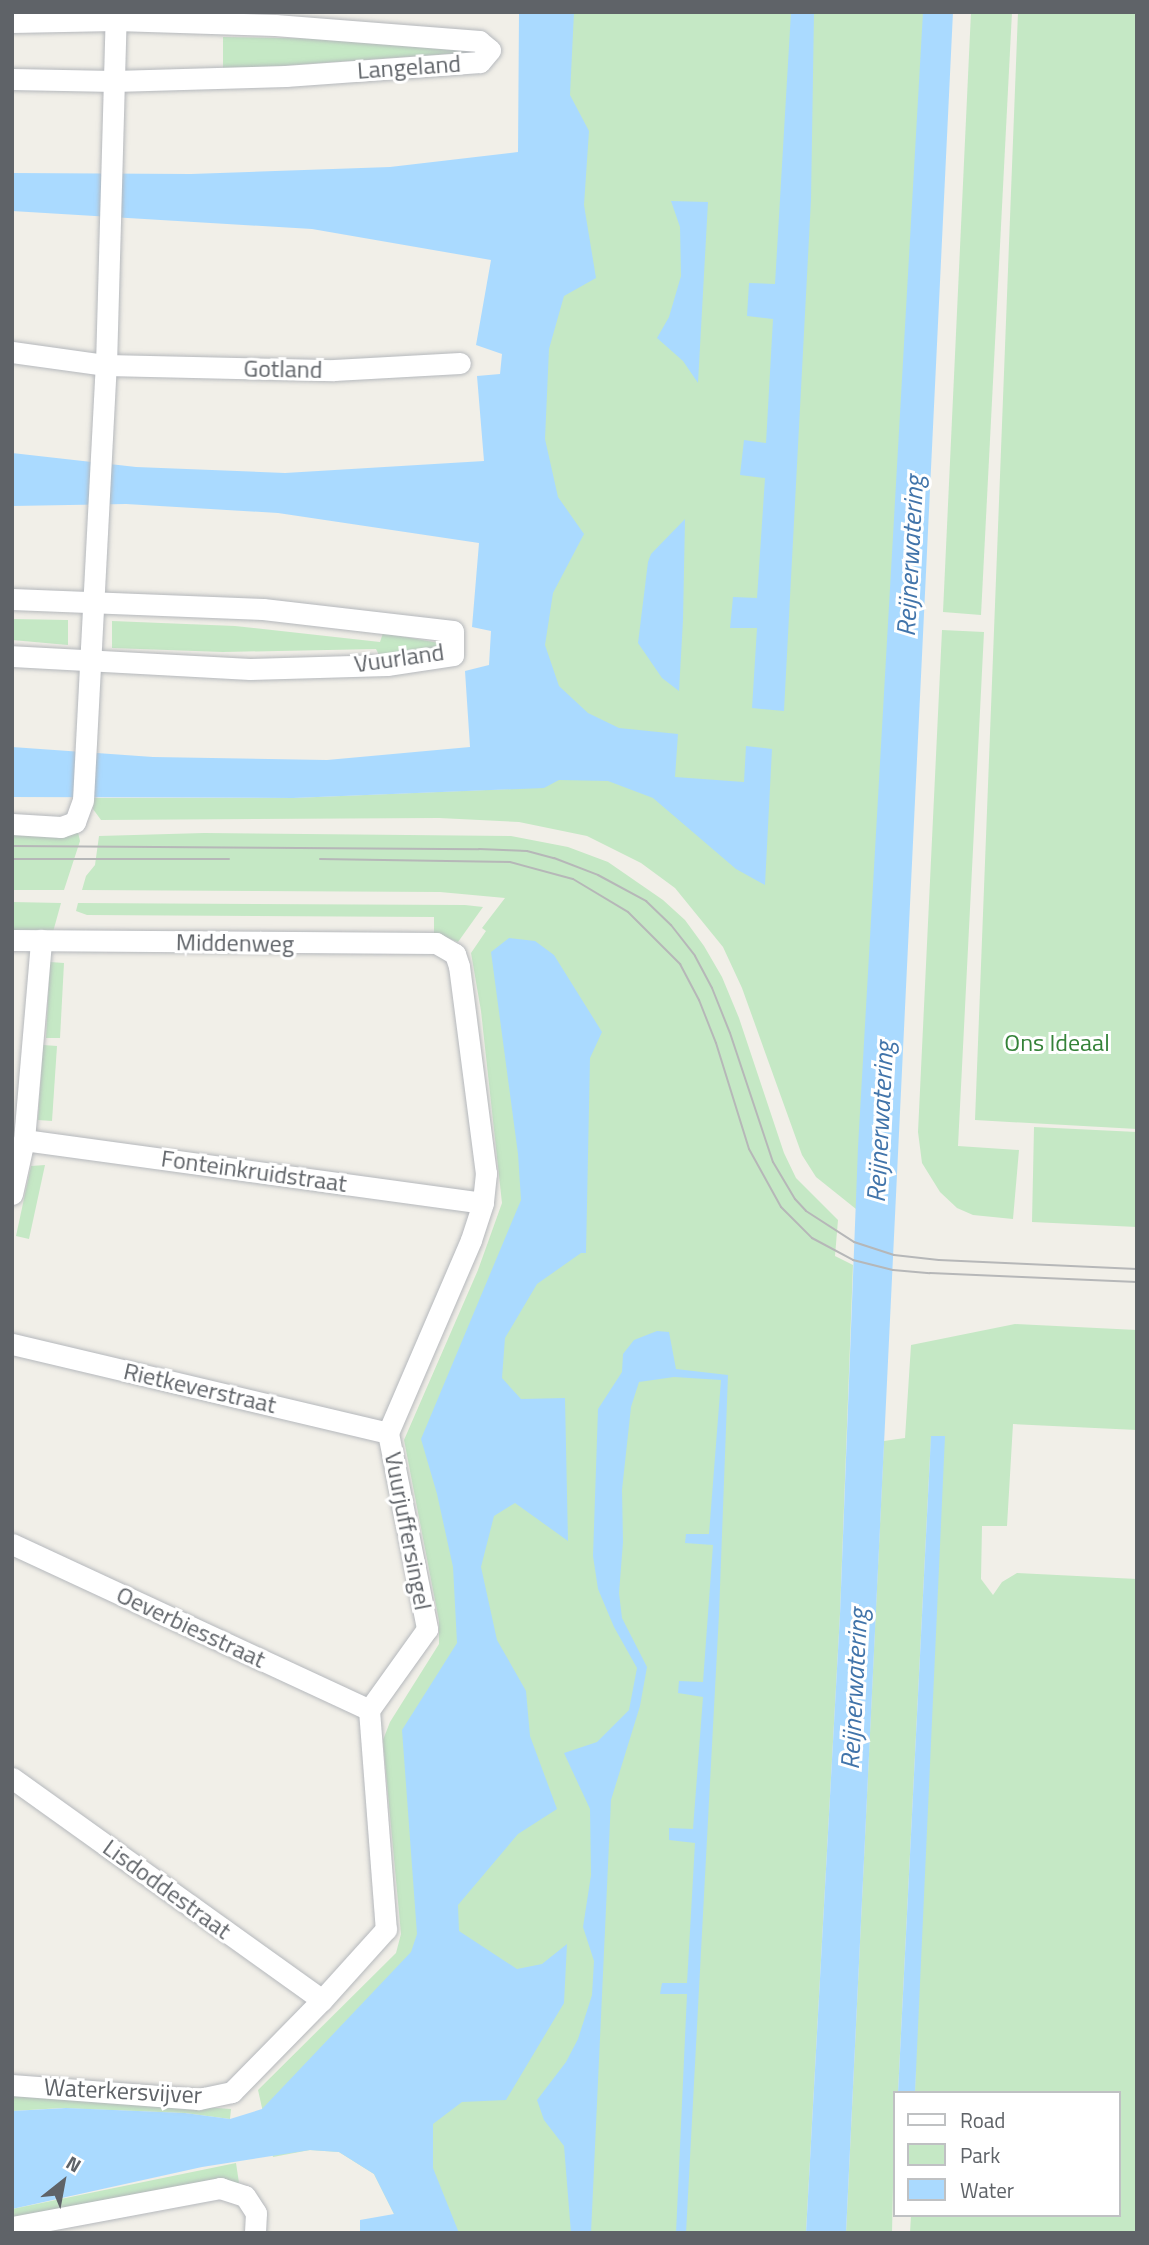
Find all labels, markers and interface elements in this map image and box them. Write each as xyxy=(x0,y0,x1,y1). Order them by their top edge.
street label: Langeland xyxy=(356,49,462,85)
street label: Gotland xyxy=(243,354,323,384)
water label: Reijnerwatering xyxy=(890,475,930,637)
street label: Vuurland xyxy=(352,637,446,679)
street label: Middenweg xyxy=(176,928,294,958)
park label: Ons Ideaal xyxy=(1004,1029,1110,1057)
water label: Reijnerwatering xyxy=(860,1041,900,1203)
street label: Fonteinkruidstraat xyxy=(159,1144,349,1198)
street label: Rietkeverstraat xyxy=(121,1356,279,1420)
street label: Vuurjuffersingel xyxy=(379,1449,437,1613)
street label: Oeverbiesstraat xyxy=(112,1580,270,1674)
water label: Reijnerwatering xyxy=(834,1608,874,1770)
street label: Lisdoddestraat xyxy=(97,1833,237,1945)
street label: Waterkersvijver xyxy=(43,2072,203,2110)
legend xyxy=(894,2091,1121,2217)
text: Road xyxy=(960,2104,1005,2136)
text: Park xyxy=(960,2139,1000,2171)
north arrow xyxy=(28,2147,98,2217)
text: N xyxy=(61,2148,87,2179)
text: Water xyxy=(960,2174,1014,2206)

